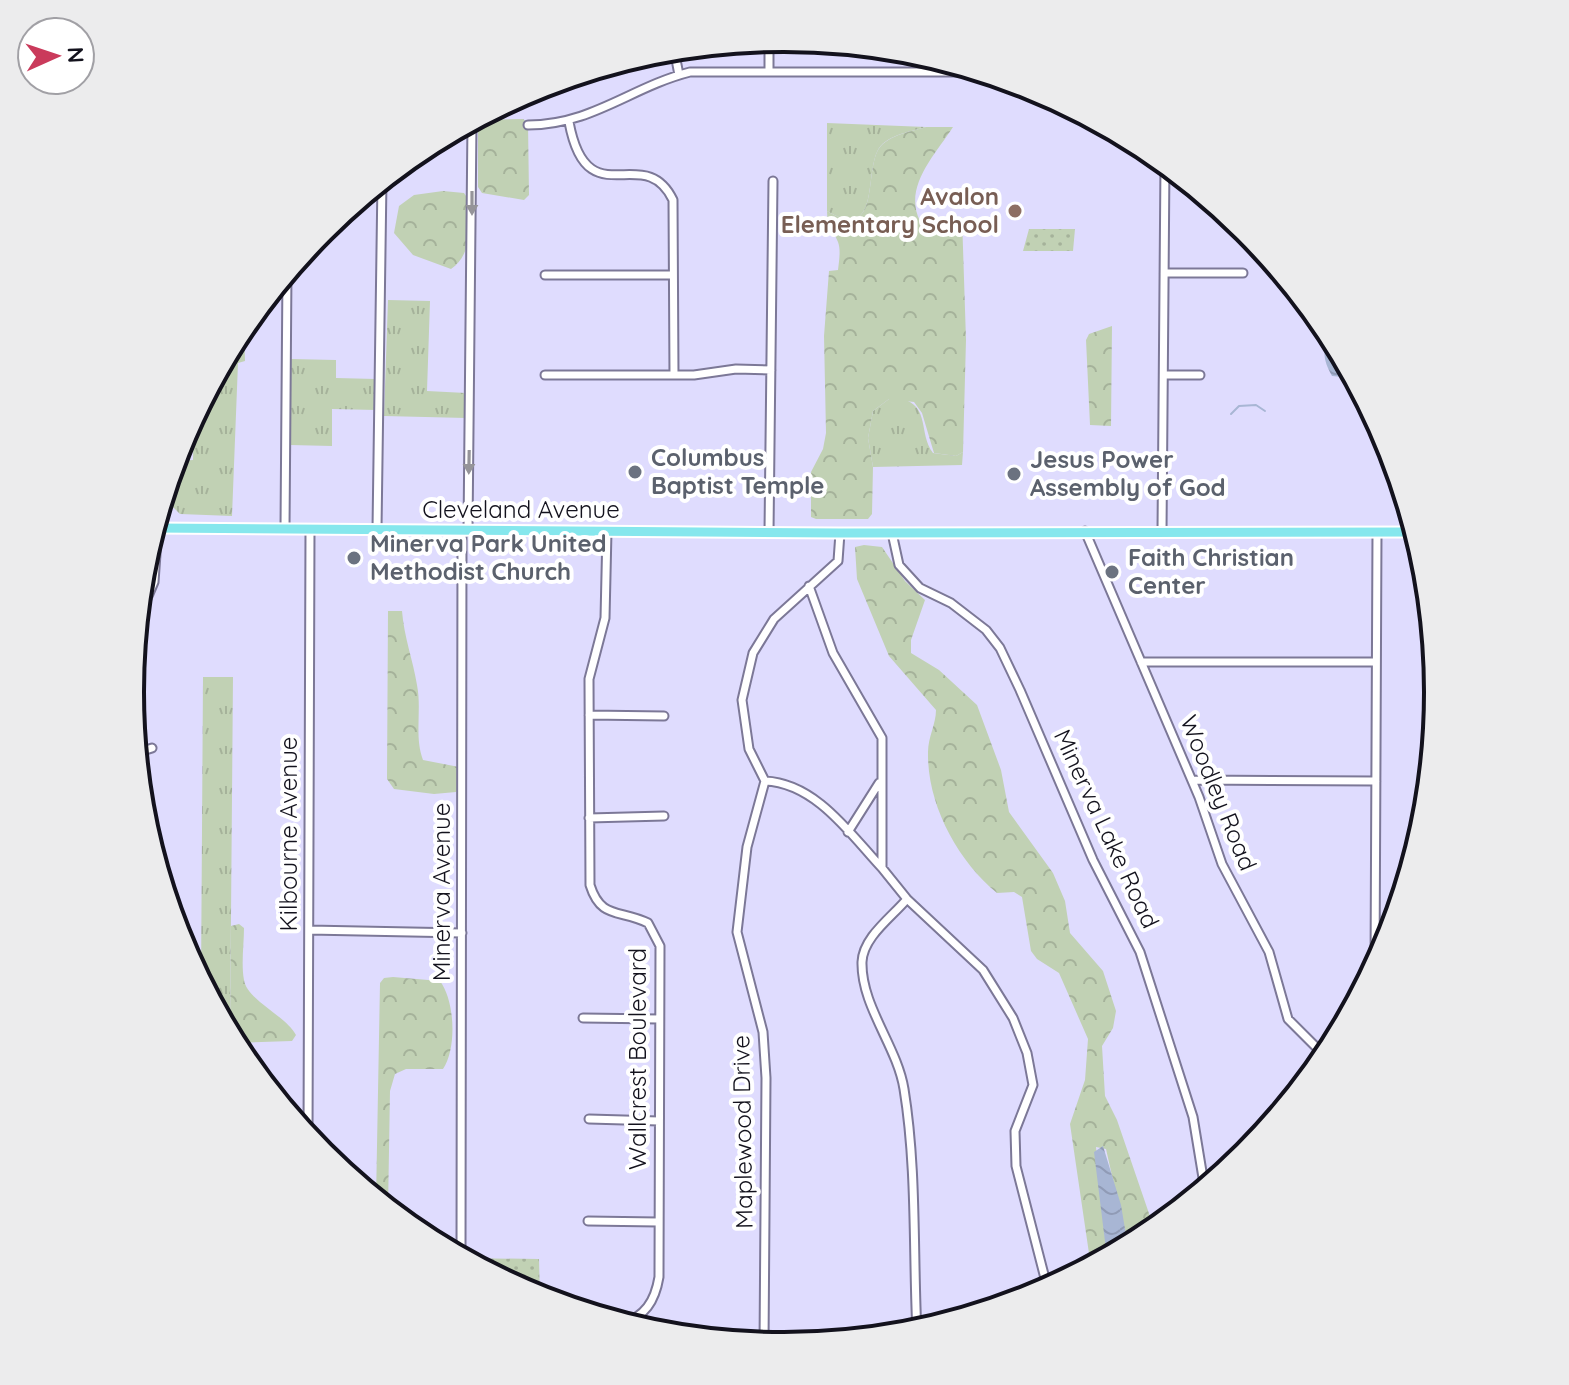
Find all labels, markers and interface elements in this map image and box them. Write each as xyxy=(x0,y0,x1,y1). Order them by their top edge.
north arrow xyxy=(16,16,96,96)
text: N xyxy=(62,46,90,64)
place label: Avalon Elementary School xyxy=(781,181,999,239)
one-way arrow xyxy=(466,191,478,216)
marker: Avalon Elementary School xyxy=(1006,202,1024,220)
place label: Columbus Baptist Temple xyxy=(651,442,824,500)
place label: Jesus Power Assembly of God xyxy=(1030,444,1226,502)
one-way arrow xyxy=(462,450,475,475)
marker: Columbus Baptist Temple xyxy=(626,463,644,481)
marker: Jesus Power Assembly of God xyxy=(1005,465,1023,483)
street label: Cleveland Avenue xyxy=(422,494,620,524)
place label: Minerva Park United Methodist Church xyxy=(370,528,607,586)
place label: Faith Christian Center xyxy=(1128,542,1294,600)
marker: Minerva Park United Methodist Church xyxy=(345,549,363,567)
marker: Faith Christian Center xyxy=(1103,563,1121,581)
street label: Woodley Road xyxy=(1174,711,1264,875)
street label: Minerva Lake Road xyxy=(1048,724,1166,933)
street label: Kilbourne Avenue xyxy=(273,737,303,931)
street label: Minerva Avenue xyxy=(426,803,456,981)
street label: Wallcrest Boulevard xyxy=(622,948,652,1170)
street label: Maplewood Drive xyxy=(725,1035,759,1229)

